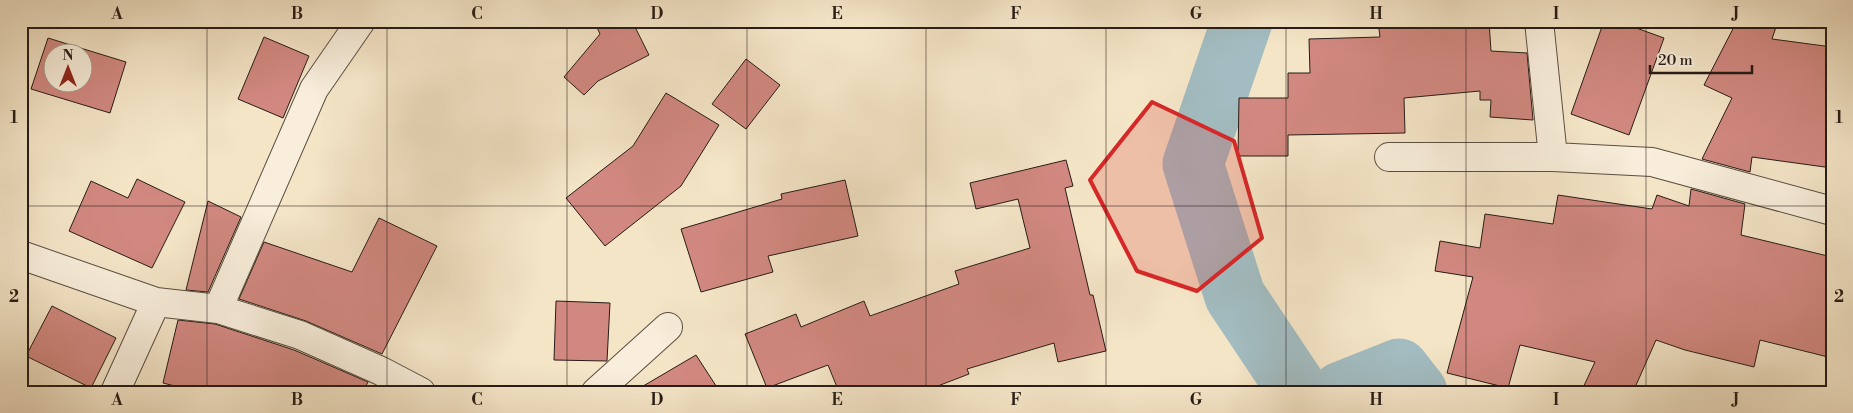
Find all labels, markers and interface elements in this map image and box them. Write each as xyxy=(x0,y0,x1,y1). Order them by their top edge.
text: A xyxy=(110,4,123,24)
text: B xyxy=(291,4,303,24)
text: C xyxy=(471,4,483,24)
text: D xyxy=(651,4,664,24)
text: E xyxy=(831,4,843,24)
text: F xyxy=(1010,4,1022,24)
text: G xyxy=(1190,4,1203,24)
text: H xyxy=(1369,4,1383,24)
text: I xyxy=(1553,4,1559,24)
text: J xyxy=(1731,4,1739,24)
north arrow xyxy=(42,42,92,92)
scale bar xyxy=(1650,42,1753,74)
text: N xyxy=(62,47,74,65)
text: 20 m xyxy=(1658,51,1693,70)
text: 1 xyxy=(10,108,18,128)
text: 1 xyxy=(1835,108,1843,128)
text: 2 xyxy=(9,287,19,307)
text: 2 xyxy=(1834,287,1844,307)
text: A xyxy=(110,390,123,410)
text: B xyxy=(291,390,303,410)
text: C xyxy=(471,390,483,410)
text: D xyxy=(651,390,664,410)
text: E xyxy=(831,390,843,410)
text: F xyxy=(1010,390,1022,410)
text: G xyxy=(1190,390,1203,410)
text: H xyxy=(1369,390,1383,410)
text: I xyxy=(1553,390,1559,410)
text: J xyxy=(1731,390,1739,410)

